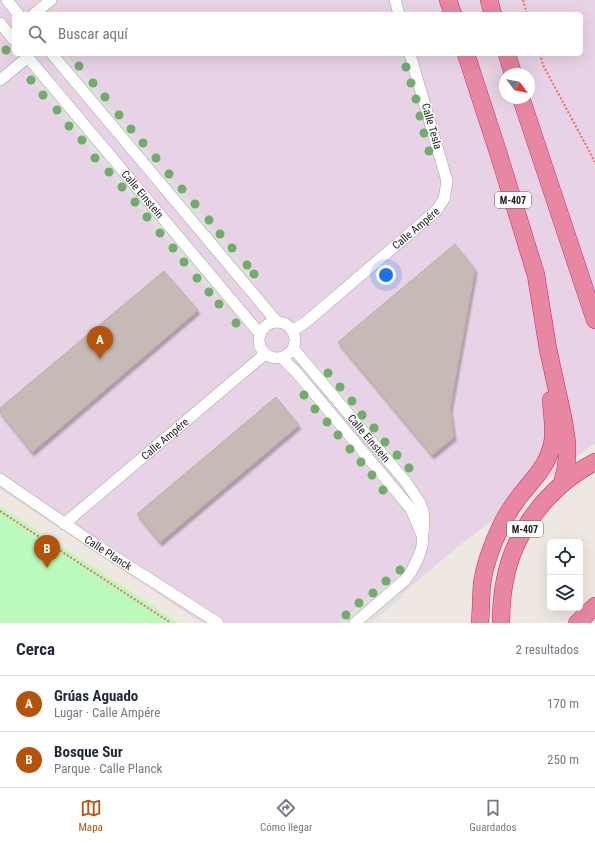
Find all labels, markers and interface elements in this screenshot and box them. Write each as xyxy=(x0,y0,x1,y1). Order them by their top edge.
search box xyxy=(12,12,583,56)
icon: search xyxy=(26,23,48,45)
text: Buscar aquí xyxy=(58,25,128,43)
north arrow xyxy=(499,68,535,104)
street label: Calle Tesla xyxy=(419,102,444,151)
street label: Calle Einstein xyxy=(118,168,166,221)
road number: M-407 xyxy=(495,192,531,208)
street label: Calle Ampére xyxy=(390,205,442,252)
your location xyxy=(376,265,396,285)
pin: A xyxy=(87,326,113,359)
street label: Calle Einstein xyxy=(345,412,393,465)
street label: Calle Ampére xyxy=(139,415,191,463)
road number: M-407 xyxy=(507,521,543,537)
street label: Calle Planck xyxy=(82,533,134,573)
pin: B xyxy=(34,535,60,568)
map controls xyxy=(547,539,583,611)
button: locate xyxy=(547,539,583,575)
button: layers xyxy=(547,575,583,611)
text: Cerca xyxy=(16,639,55,659)
text: 2 resultados xyxy=(515,642,579,657)
text: Grúas Aguado xyxy=(54,687,138,705)
text: A xyxy=(25,696,33,711)
text: 170 m xyxy=(547,696,579,711)
text: Lugar · Calle Ampére xyxy=(54,705,160,720)
text: Bosque Sur xyxy=(54,743,123,761)
text: B xyxy=(25,752,33,767)
text: 250 m xyxy=(547,752,579,767)
text: Parque · Calle Planck xyxy=(54,761,162,776)
tab: Mapa xyxy=(79,797,103,834)
tab: Cómo llegar xyxy=(260,797,312,834)
tab: Guardados xyxy=(469,797,516,834)

